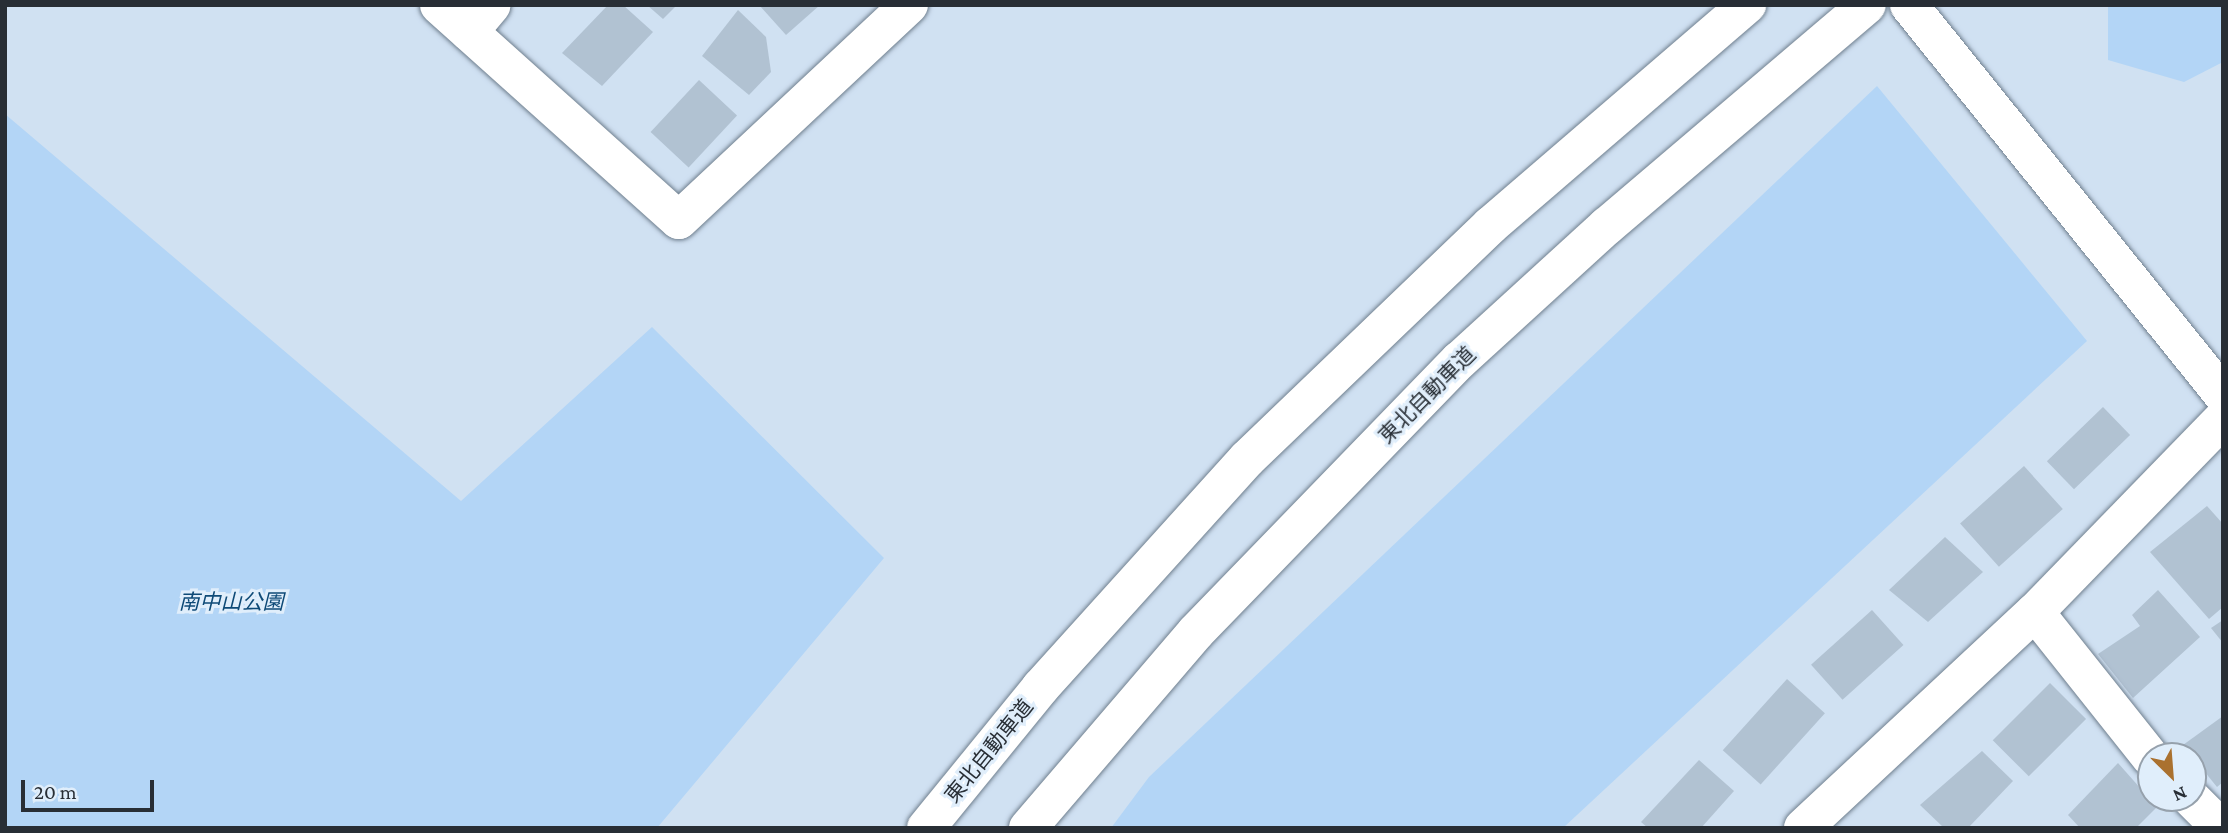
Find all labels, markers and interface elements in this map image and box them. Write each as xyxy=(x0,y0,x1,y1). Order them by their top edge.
street label: 東北自動車道 xyxy=(1374,342,1480,448)
park label: 南中山公園 xyxy=(179,589,283,615)
street label: 東北自動車道 xyxy=(940,694,1038,808)
north arrow xyxy=(2137,742,2207,812)
scale bar xyxy=(24,766,158,810)
text: 20 m xyxy=(34,780,77,804)
text: N xyxy=(2170,782,2191,807)

